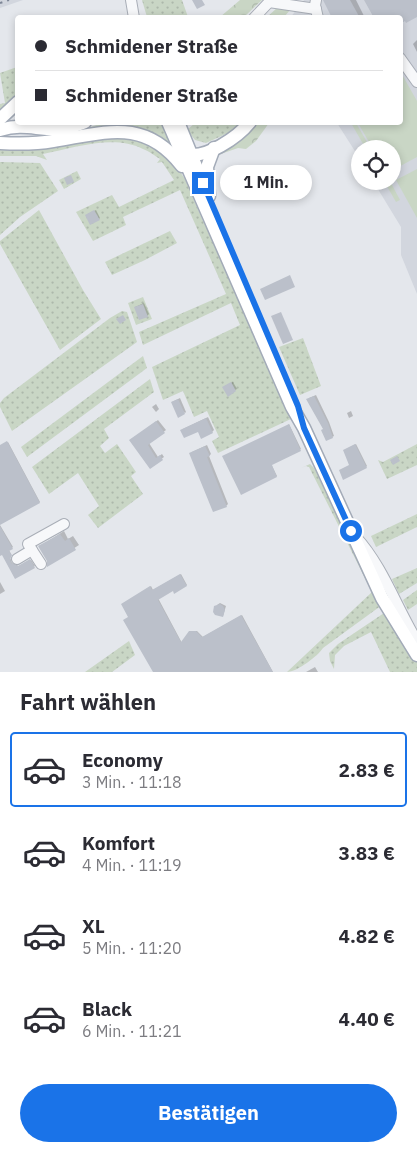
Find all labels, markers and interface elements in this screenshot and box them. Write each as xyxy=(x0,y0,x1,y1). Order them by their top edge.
text: Schmidener Straße xyxy=(65,34,238,58)
text: Schmidener Straße xyxy=(65,83,238,107)
map controls xyxy=(351,140,401,190)
button: locate xyxy=(351,140,401,190)
callout: 1 Min. xyxy=(220,166,313,200)
route end xyxy=(192,172,214,194)
text: 1 Min. xyxy=(243,172,289,192)
route start xyxy=(340,520,362,542)
text: Fahrt wählen xyxy=(20,687,156,716)
icon: car xyxy=(22,747,67,792)
text: Economy xyxy=(82,748,163,772)
text: 2.83 € xyxy=(339,758,395,782)
text: 3 Min. · 11:18 xyxy=(82,772,182,792)
icon: car xyxy=(22,830,67,875)
text: Komfort xyxy=(82,831,155,855)
text: 3.83 € xyxy=(339,841,395,865)
text: 4 Min. · 11:19 xyxy=(82,855,182,875)
icon: car xyxy=(22,913,67,958)
text: XL xyxy=(82,914,105,938)
text: 4.82 € xyxy=(339,924,395,948)
text: 5 Min. · 11:20 xyxy=(82,938,182,958)
icon: car xyxy=(22,996,67,1041)
text: Black xyxy=(82,997,132,1021)
text: 4.40 € xyxy=(339,1007,395,1031)
text: 6 Min. · 11:21 xyxy=(82,1021,182,1041)
button: Bestätigen xyxy=(20,1084,397,1142)

